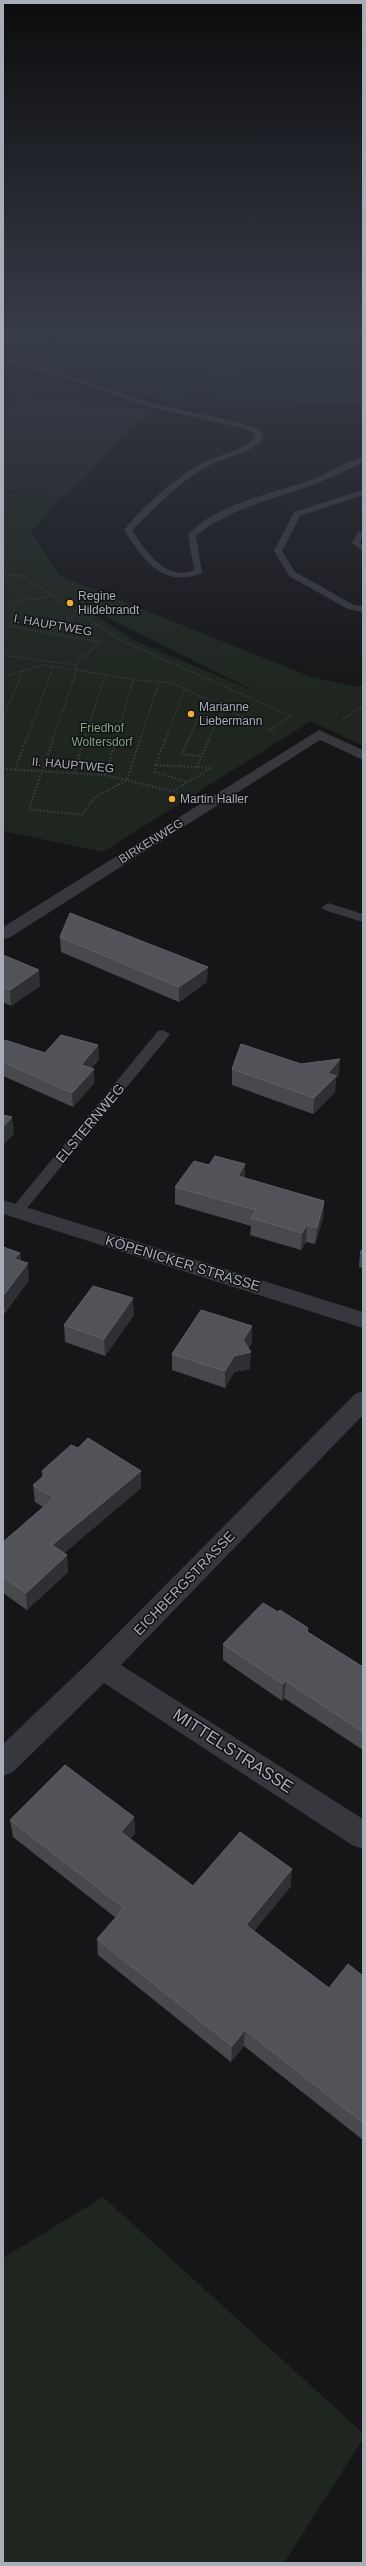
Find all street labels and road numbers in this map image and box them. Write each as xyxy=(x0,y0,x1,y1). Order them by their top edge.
street label: I. HAUPTWEG xyxy=(13,611,93,639)
street label: II. HAUPTWEG xyxy=(31,754,115,776)
street label: BIRKENWEG xyxy=(116,816,186,866)
street label: ELSTERNWEG xyxy=(52,1080,128,1166)
street label: KÖPENICKER STRASSE xyxy=(104,1231,263,1294)
street label: EICHBERGSTRASSE xyxy=(130,1528,238,1638)
street label: MITTELSTRASSE xyxy=(169,1705,297,1797)

